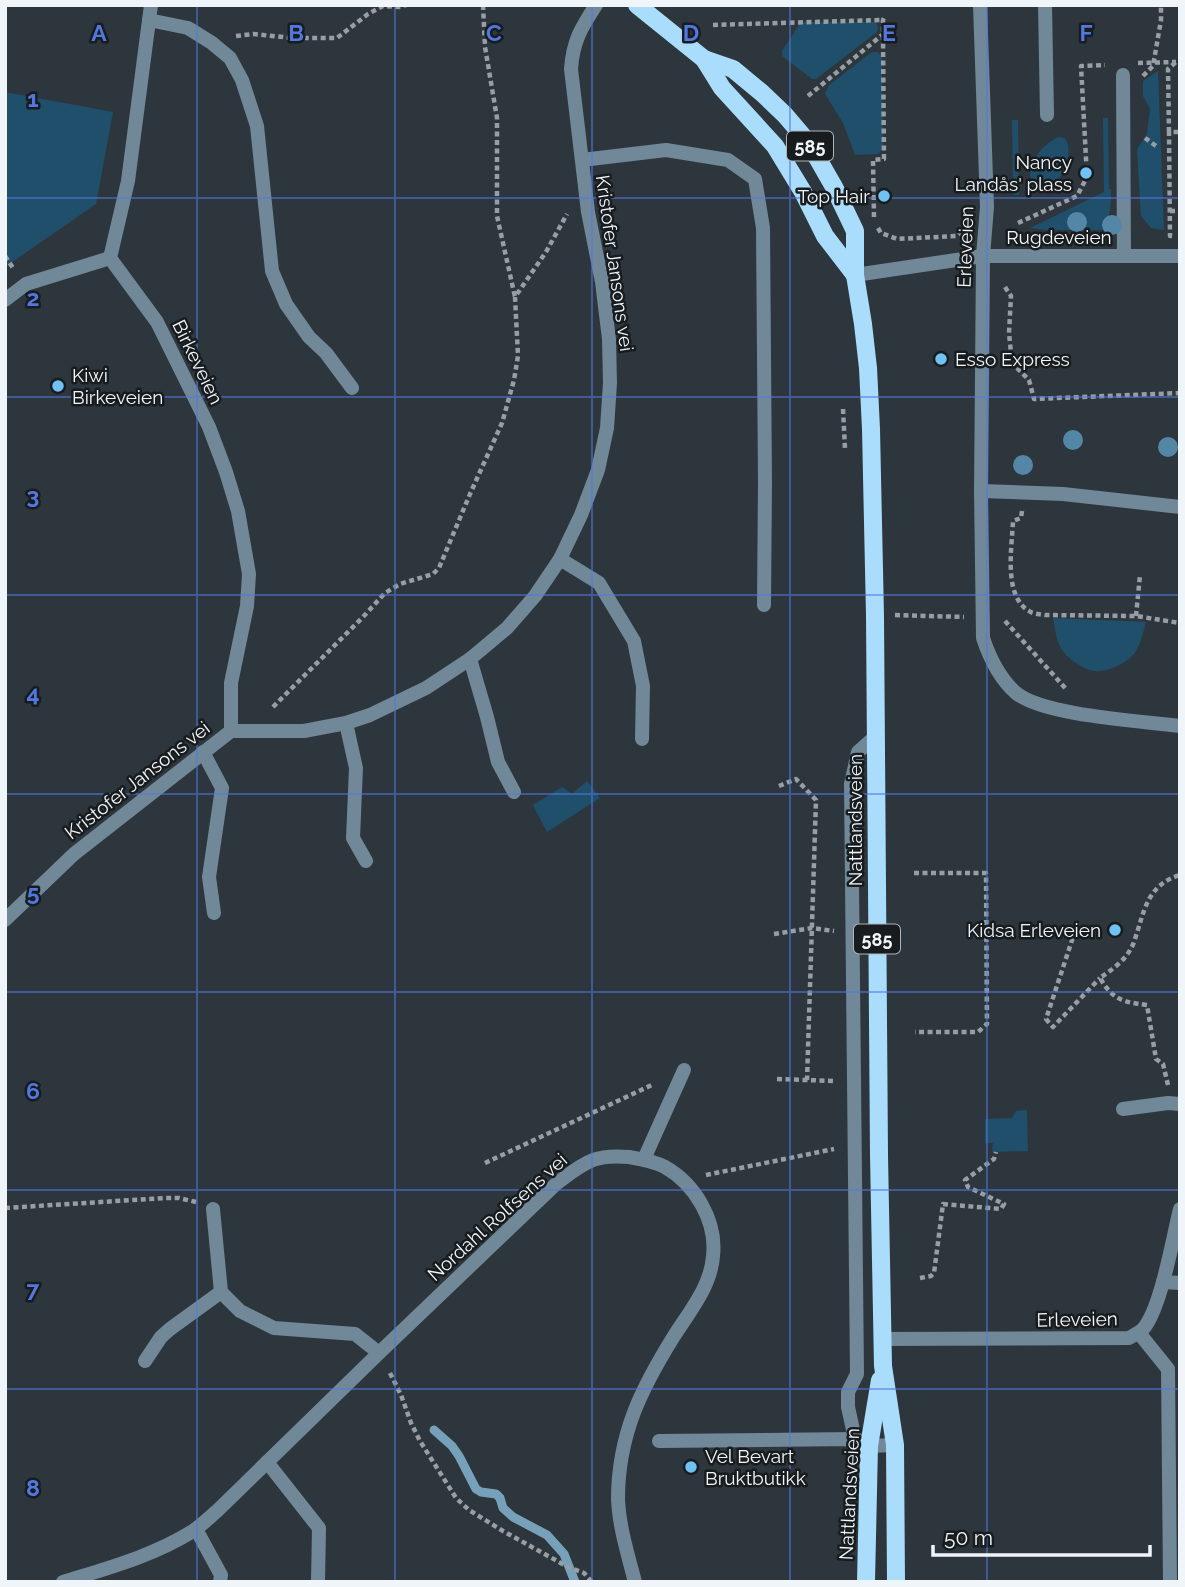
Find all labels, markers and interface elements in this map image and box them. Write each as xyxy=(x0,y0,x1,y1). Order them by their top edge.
text: A xyxy=(91,19,107,46)
text: B xyxy=(288,19,304,46)
text: C xyxy=(486,19,502,46)
text: D xyxy=(683,19,699,46)
text: E xyxy=(882,19,896,46)
text: F xyxy=(1079,19,1093,46)
text: 1 xyxy=(27,85,39,112)
road number: 585 xyxy=(787,132,833,160)
place label: Nancy Landås' plass xyxy=(954,151,1072,195)
marker: Nancy Landås' plass xyxy=(1078,165,1094,181)
street label: Kristofer Jansons vei xyxy=(592,173,638,353)
place label: Top Hair xyxy=(798,185,870,207)
marker: Top Hair xyxy=(876,188,892,204)
street label: Erleveien xyxy=(953,206,977,288)
street label: Rugdeveien xyxy=(1006,226,1112,248)
text: 2 xyxy=(27,284,39,311)
street label: Birkeveien xyxy=(168,316,228,408)
place label: Esso Express xyxy=(955,348,1070,370)
marker: Esso Express xyxy=(933,351,949,367)
place label: Kiwi Birkeveien xyxy=(72,364,163,408)
marker: Kiwi Birkeveien xyxy=(50,378,66,394)
text: 3 xyxy=(27,482,39,509)
text: 4 xyxy=(26,680,40,707)
street label: Kristofer Jansons vei xyxy=(60,717,214,843)
street label: Nattlandsveien xyxy=(844,754,866,886)
text: 5 xyxy=(27,879,40,906)
place label: Kidsa Erleveien xyxy=(967,919,1101,941)
marker: Kidsa Erleveien xyxy=(1107,922,1123,938)
road number: 585 xyxy=(854,924,900,954)
text: 6 xyxy=(26,1077,40,1104)
street label: Nordahl Rolfsens vei xyxy=(423,1149,571,1285)
text: 7 xyxy=(27,1275,40,1302)
street label: Erleveien xyxy=(1036,1307,1118,1331)
street label: Nattlandsveien xyxy=(835,1427,863,1561)
place label: Vel Bevart Bruktbutikk xyxy=(705,1445,806,1489)
marker: Vel Bevart Bruktbutikk xyxy=(683,1459,699,1475)
text: 8 xyxy=(26,1474,40,1501)
scale bar xyxy=(933,1514,1150,1558)
text: 50 m xyxy=(944,1525,993,1550)

